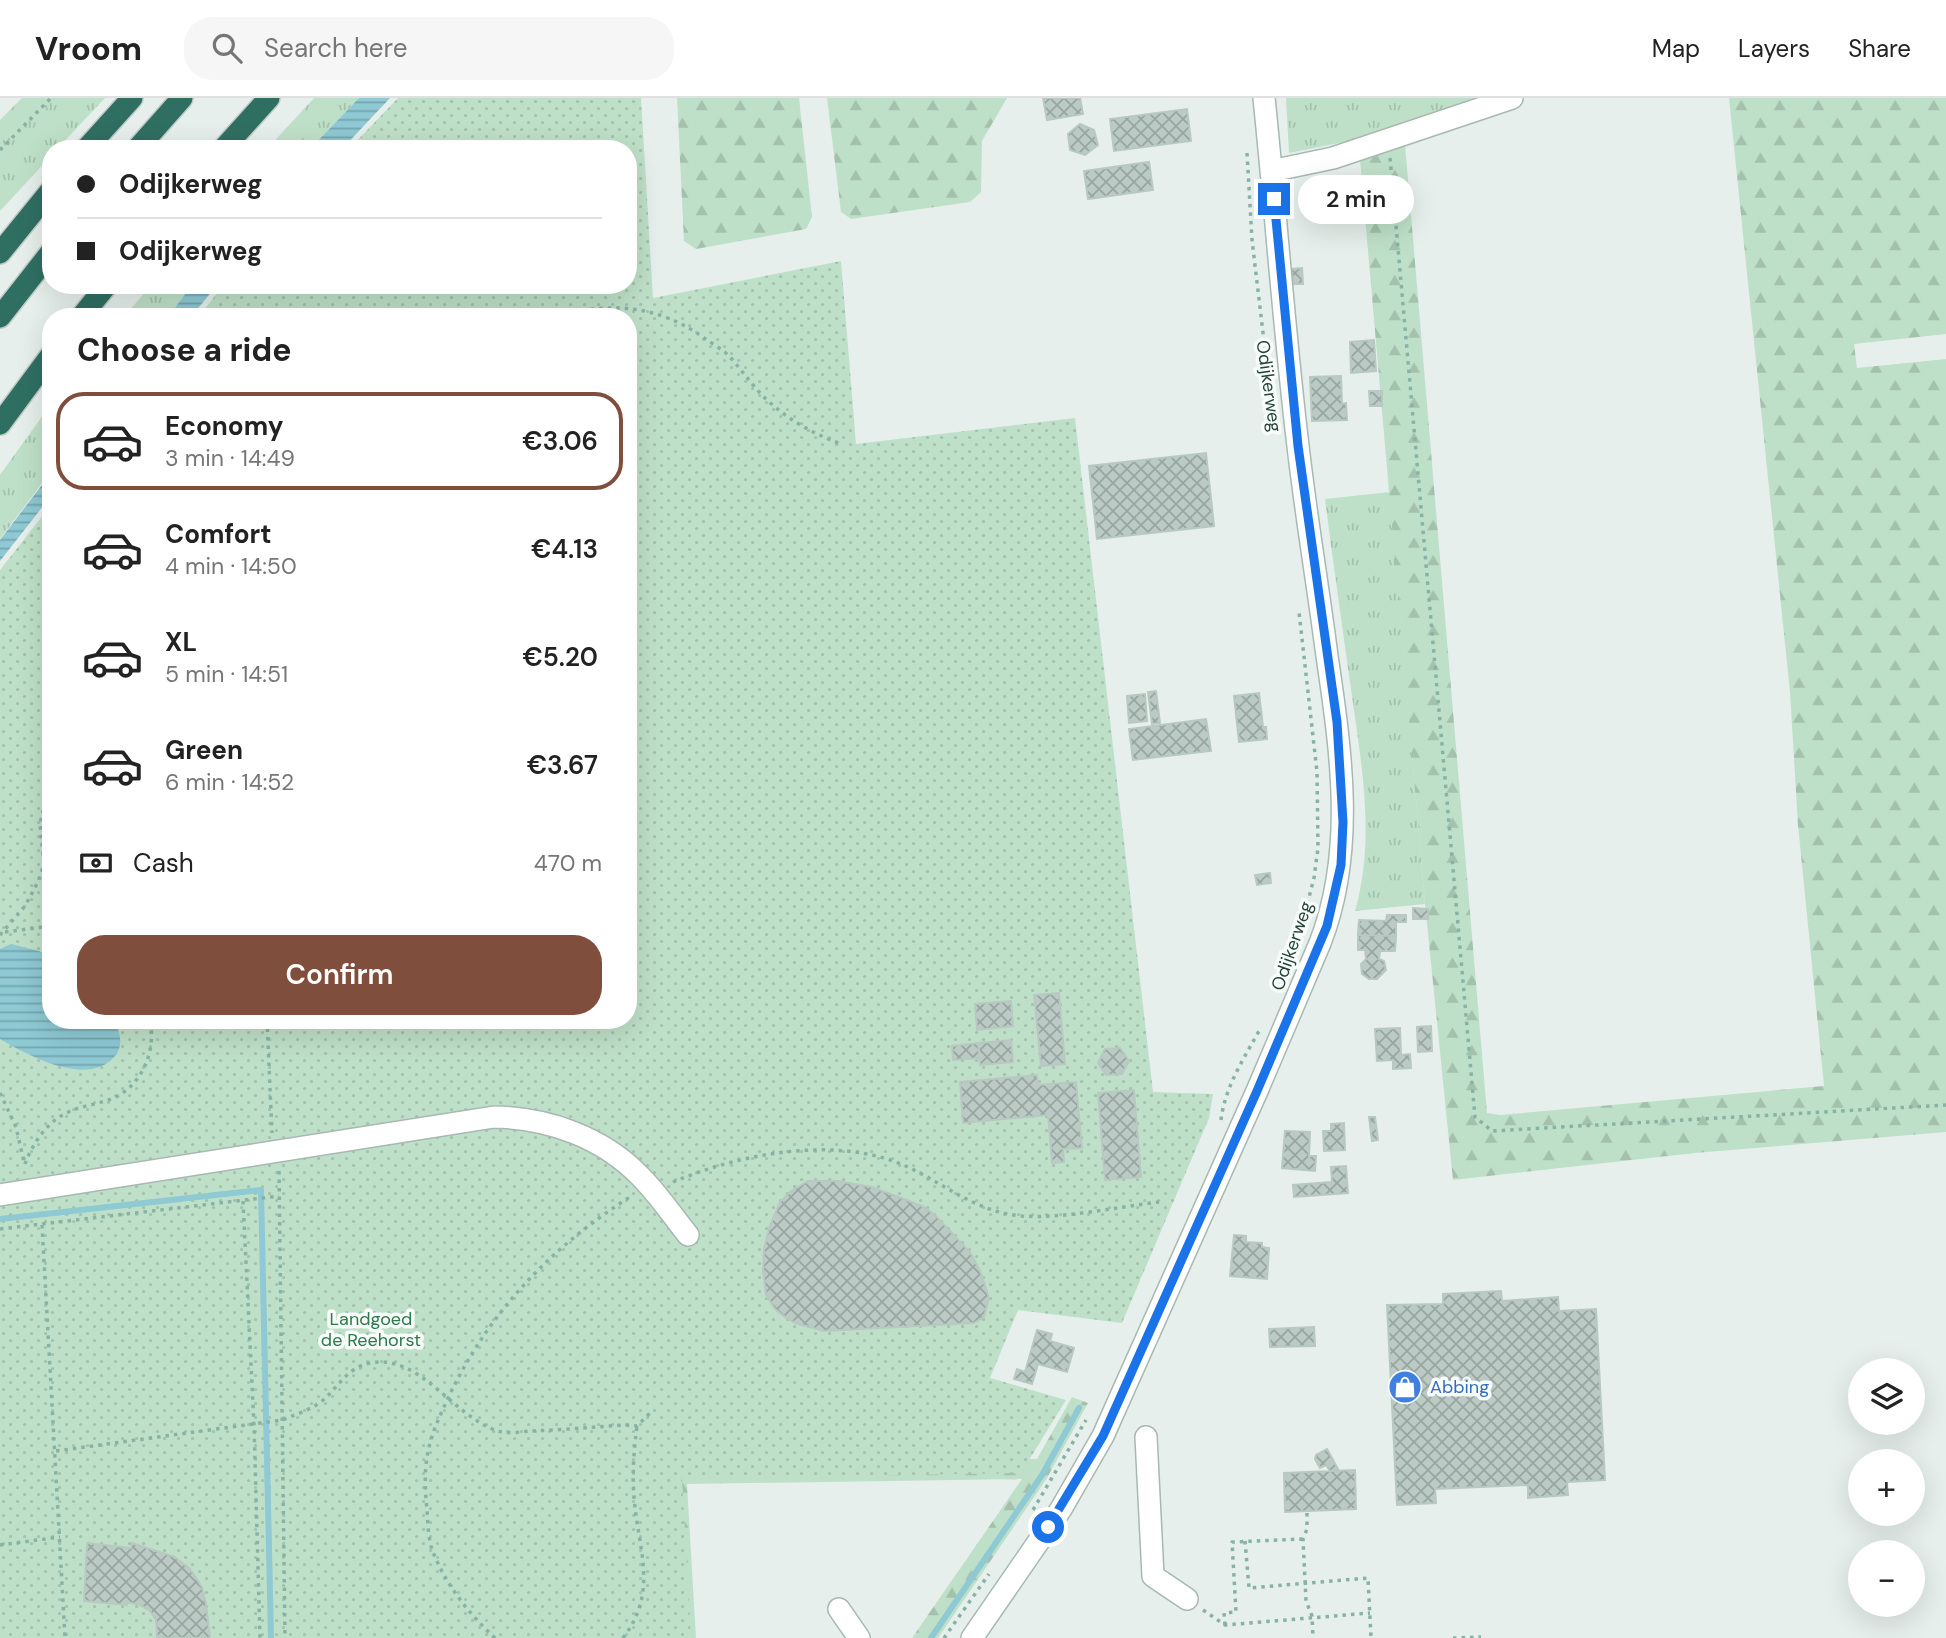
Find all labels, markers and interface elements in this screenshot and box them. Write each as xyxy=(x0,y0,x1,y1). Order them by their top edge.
search box xyxy=(184,17,674,80)
text: Vroom xyxy=(35,27,142,70)
icon: search xyxy=(208,29,246,67)
text: Search here xyxy=(264,31,408,65)
text: Map xyxy=(1652,33,1700,64)
text: Layers xyxy=(1738,33,1810,64)
text: Share xyxy=(1848,33,1911,64)
text: Odijkerweg xyxy=(119,167,263,201)
callout: 2 min xyxy=(1298,174,1414,224)
route end xyxy=(1258,183,1290,215)
text: 2 min xyxy=(1326,184,1386,214)
text: Odijkerweg xyxy=(119,234,263,268)
text: Choose a ride xyxy=(77,329,292,371)
street label: Odijkerweg xyxy=(1251,338,1287,434)
text: Economy xyxy=(165,409,283,443)
icon: car xyxy=(81,410,144,473)
text: €3.06 xyxy=(522,424,598,458)
text: 3 min · 14:49 xyxy=(165,443,295,473)
text: Comfort xyxy=(165,517,271,551)
icon: car xyxy=(81,518,144,581)
text: €4.13 xyxy=(531,532,598,566)
text: 4 min · 14:50 xyxy=(165,551,297,581)
text: XL xyxy=(165,625,197,659)
icon: car xyxy=(81,626,144,689)
text: €5.20 xyxy=(522,640,598,674)
text: 5 min · 14:51 xyxy=(165,659,288,689)
text: Green xyxy=(165,733,243,767)
icon: car xyxy=(81,734,144,797)
text: €3.67 xyxy=(527,748,598,782)
text: 6 min · 14:52 xyxy=(165,767,294,797)
icon: cash xyxy=(77,844,115,882)
text: Cash xyxy=(133,846,194,880)
text: 470 m xyxy=(534,848,602,878)
street label: Odijkerweg xyxy=(1266,898,1318,994)
button: Confirm xyxy=(77,935,602,1015)
park label: Landgoed de Reehorst xyxy=(321,1307,421,1352)
map controls xyxy=(1848,1358,1925,1617)
button: layers xyxy=(1848,1358,1925,1435)
shop icon: Abbing xyxy=(1386,1368,1424,1406)
place label: Abbing xyxy=(1430,1375,1489,1399)
button: + xyxy=(1848,1449,1925,1526)
route start xyxy=(1032,1511,1064,1543)
button: − xyxy=(1848,1540,1925,1617)

